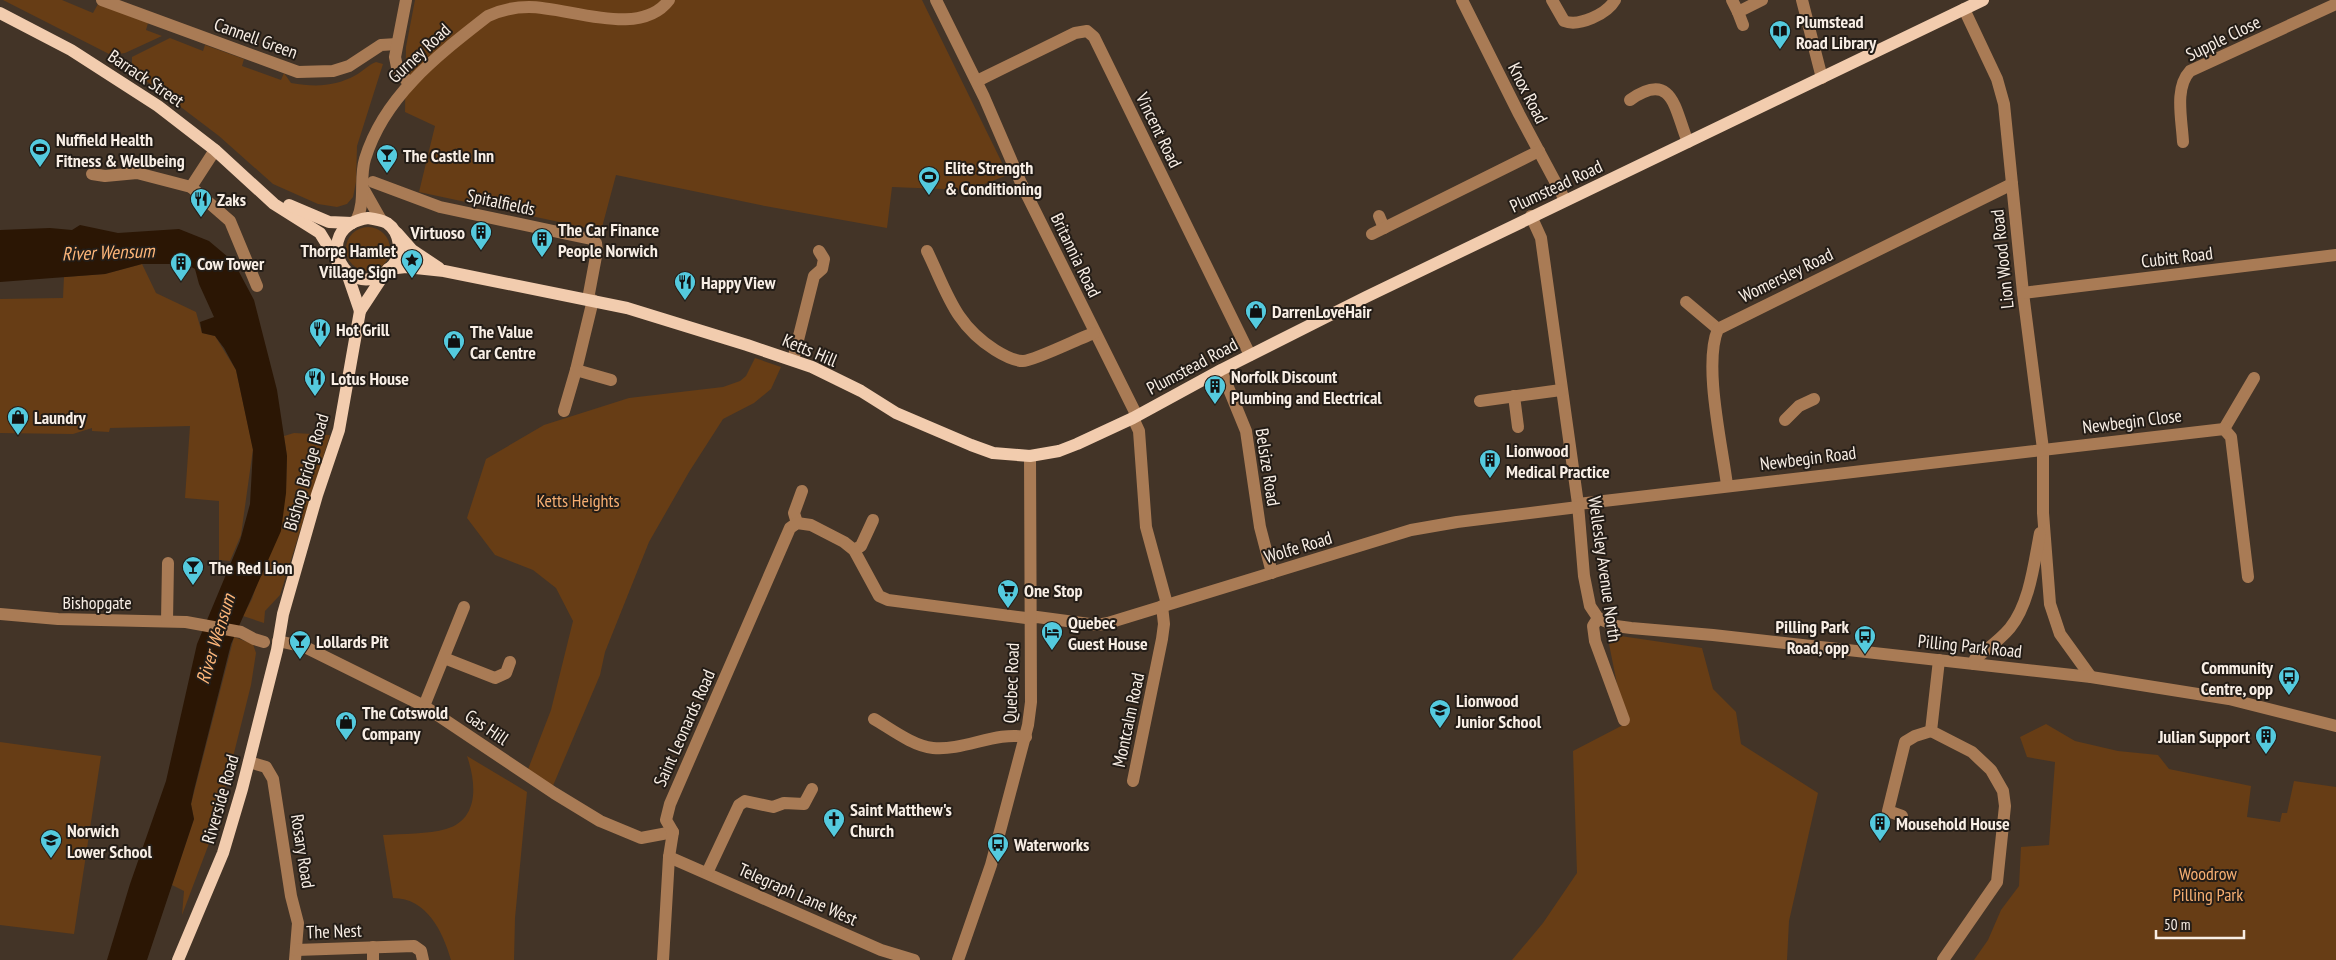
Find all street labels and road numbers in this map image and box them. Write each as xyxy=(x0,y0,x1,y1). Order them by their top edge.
street label: Supple Close xyxy=(2182,10,2264,66)
street label: Cannell Green xyxy=(211,12,301,64)
street label: Gurney Road xyxy=(383,18,455,88)
street label: Barrack Street xyxy=(104,44,188,112)
street label: Knox Road xyxy=(1503,59,1553,127)
street label: Vincent Road xyxy=(1130,88,1187,171)
street label: Plumstead Road xyxy=(1506,155,1606,217)
street label: Spitalfields xyxy=(465,184,537,220)
street label: Lion Wood Road xyxy=(1985,208,2019,310)
street label: Britannia Road xyxy=(1046,209,1106,301)
street label: Cubitt Road xyxy=(2140,241,2214,273)
street label: Womersley Road xyxy=(1735,242,1837,308)
street label: Ketts Hill xyxy=(779,328,842,372)
street label: Plumstead Road xyxy=(1143,332,1241,400)
street label: Newbegin Close xyxy=(2081,404,2183,438)
street label: Bishop Bridge Road xyxy=(278,411,334,533)
street label: Belsize Road xyxy=(1251,427,1285,507)
street label: Newbegin Road xyxy=(1759,441,1857,475)
street label: Wellesley Avenue North xyxy=(1583,495,1627,643)
street label: Wolfe Road xyxy=(1261,526,1335,568)
street label: Bishopgate xyxy=(62,591,132,614)
street label: Pilling Park Road xyxy=(1917,629,2023,663)
street label: Quebec Road xyxy=(998,642,1024,724)
street label: Saint Leonards Road xyxy=(648,666,720,790)
street label: Montcalm Road xyxy=(1107,671,1149,769)
street label: Gas Hill xyxy=(461,704,514,750)
street label: Riverside Road xyxy=(196,752,244,846)
street label: Rosary Road xyxy=(286,812,320,890)
street label: Telegraph Lane West xyxy=(735,858,861,931)
street label: The Nest xyxy=(306,919,362,943)

